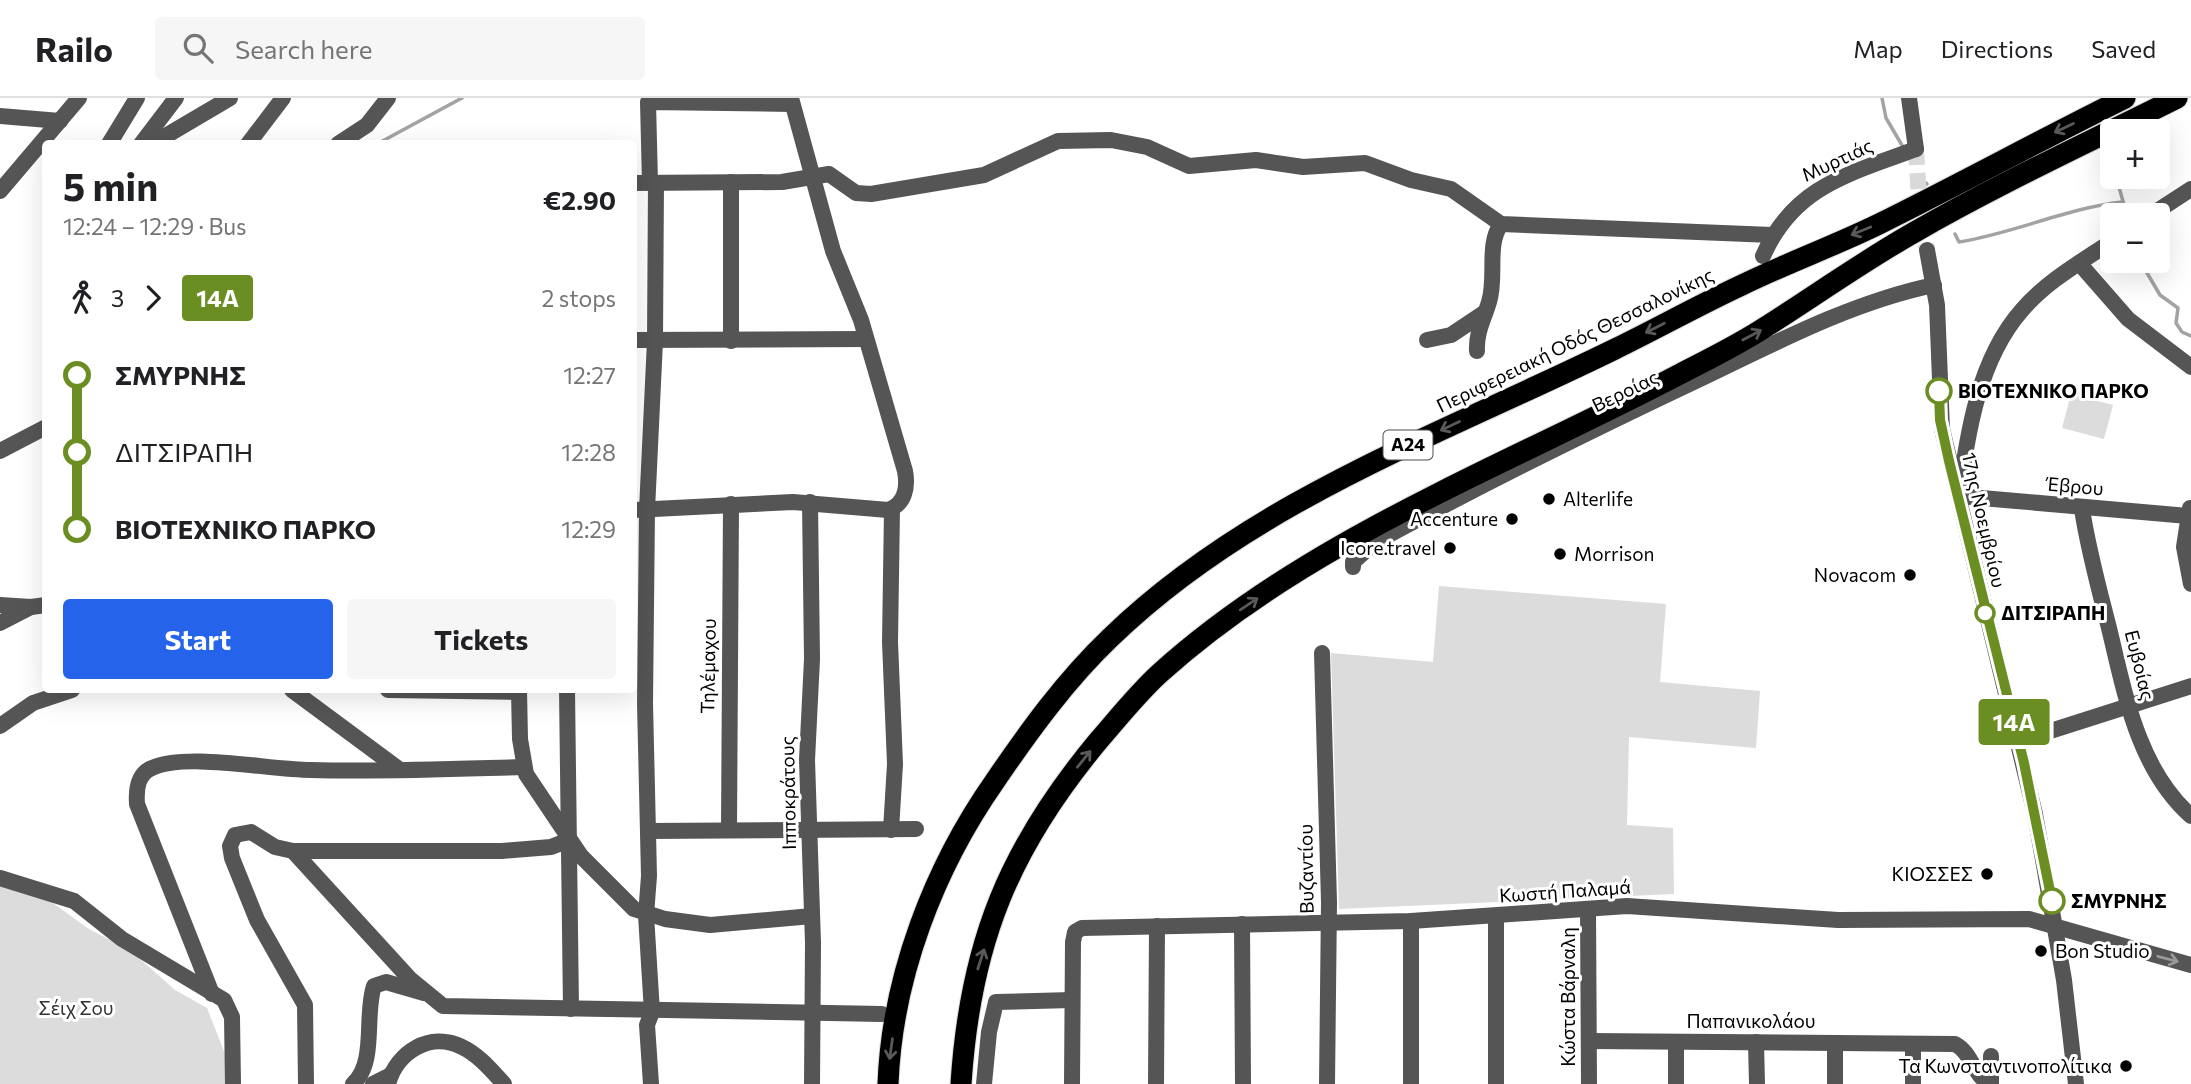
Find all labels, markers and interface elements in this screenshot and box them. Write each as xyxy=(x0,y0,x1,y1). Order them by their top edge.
search box xyxy=(155,17,645,80)
text: Railo xyxy=(35,28,113,69)
icon: search xyxy=(179,29,217,67)
text: Search here xyxy=(235,33,372,64)
text: Map xyxy=(1853,34,1903,63)
text: Directions xyxy=(1941,34,2053,63)
text: Saved xyxy=(2091,34,2156,63)
map controls xyxy=(2100,119,2170,273)
button: + xyxy=(2100,119,2170,189)
one-way arrow xyxy=(2054,122,2075,136)
street label: Μυρτιάς xyxy=(1798,133,1876,186)
text: 5 min xyxy=(63,162,158,209)
text: €2.90 xyxy=(543,184,616,215)
button: − xyxy=(2100,203,2170,273)
text: 12:24 – 12:29 · Bus xyxy=(63,212,247,240)
one-way arrow xyxy=(1851,226,1872,239)
street label: Περιφερειακή Οδός Θεσσαλονίκης xyxy=(1432,262,1717,417)
icon: walk xyxy=(63,279,101,317)
icon: forward xyxy=(134,279,172,317)
text: 14Α xyxy=(196,283,239,312)
text: 3 xyxy=(111,284,124,312)
text: 2 stops xyxy=(542,284,616,312)
one-way arrow xyxy=(1645,322,1666,336)
one-way arrow xyxy=(1741,328,1761,342)
text: ΣΜΥΡΝΗΣ xyxy=(115,359,246,390)
text: 12:27 xyxy=(563,361,616,389)
street label: Βεροίας xyxy=(1588,365,1662,416)
marker: ΒΙΟΤΕΧΝΙΚΟ ΠΑΡΚΟ xyxy=(1926,378,1952,404)
place label: ΒΙΟΤΕΧΝΙΚΟ ΠΑΡΚΟ xyxy=(1958,379,2149,402)
one-way arrow xyxy=(1440,420,1461,433)
road number: Α24 xyxy=(1384,430,1432,460)
text: ΔΙΤΣΙΡΑΠΗ xyxy=(115,436,253,467)
text: 12:28 xyxy=(561,438,616,466)
street label: 17ης Νοεμβρίου xyxy=(1958,450,2011,590)
street label: Έβρου xyxy=(2044,471,2104,499)
place label: Alterlife xyxy=(1563,487,1633,510)
marker: Alterlife xyxy=(1541,491,1557,507)
place label: Accenture xyxy=(1410,507,1498,530)
marker: Accenture xyxy=(1504,511,1520,527)
text: ΒΙΟΤΕΧΝΙΚΟ ΠΑΡΚΟ xyxy=(115,513,376,544)
text: 12:29 xyxy=(561,515,616,543)
place label: Icore.travel xyxy=(1340,536,1436,559)
marker: Icore.travel xyxy=(1442,540,1458,556)
place label: Morrison xyxy=(1574,542,1654,565)
marker: Morrison xyxy=(1552,546,1568,562)
place label: Novacom xyxy=(1814,563,1896,586)
marker: Novacom xyxy=(1902,567,1918,583)
one-way arrow xyxy=(1239,597,1258,612)
button: Start xyxy=(63,599,333,679)
button: Tickets xyxy=(347,599,616,679)
place label: ΔΙΤΣΙΡΑΠΗ xyxy=(2001,601,2105,624)
marker: ΔΙΤΣΙΡΑΠΗ xyxy=(1975,603,1995,623)
street label: Τηλέμαχου xyxy=(695,618,720,714)
street label: Ευβοίας xyxy=(2121,627,2160,702)
line badge: 14Α xyxy=(1974,699,2054,745)
text: 14Α xyxy=(1993,707,2035,736)
street label: Ιπποκράτους xyxy=(775,736,800,850)
one-way arrow xyxy=(1076,750,1091,768)
street label: Βυζαντίου xyxy=(1293,824,1318,914)
place label: ΚΙΟΣΣΕΣ xyxy=(1892,862,1973,885)
marker: ΚΙΟΣΣΕΣ xyxy=(1979,866,1995,882)
street label: Κωστή Παλαμά xyxy=(1498,874,1632,907)
marker: ΣΜΥΡΝΗΣ xyxy=(2039,888,2065,914)
place label: ΣΜΥΡΝΗΣ xyxy=(2071,889,2167,912)
street label: Κώστα Βάρναλη xyxy=(1556,927,1579,1067)
place label: Bon Studio xyxy=(2055,939,2150,962)
marker: Bon Studio xyxy=(2033,943,2049,959)
one-way arrow xyxy=(975,948,988,970)
one-way arrow xyxy=(2156,953,2179,966)
park label: Σέιχ Σου xyxy=(38,996,114,1019)
street label: Παπανικολάου xyxy=(1687,1009,1816,1032)
one-way arrow xyxy=(885,1037,898,1060)
place label: Τα Κωνσταντινοπολίτικα xyxy=(1898,1054,2112,1077)
marker: Τα Κωνσταντινοπολίτικα xyxy=(2118,1058,2134,1074)

